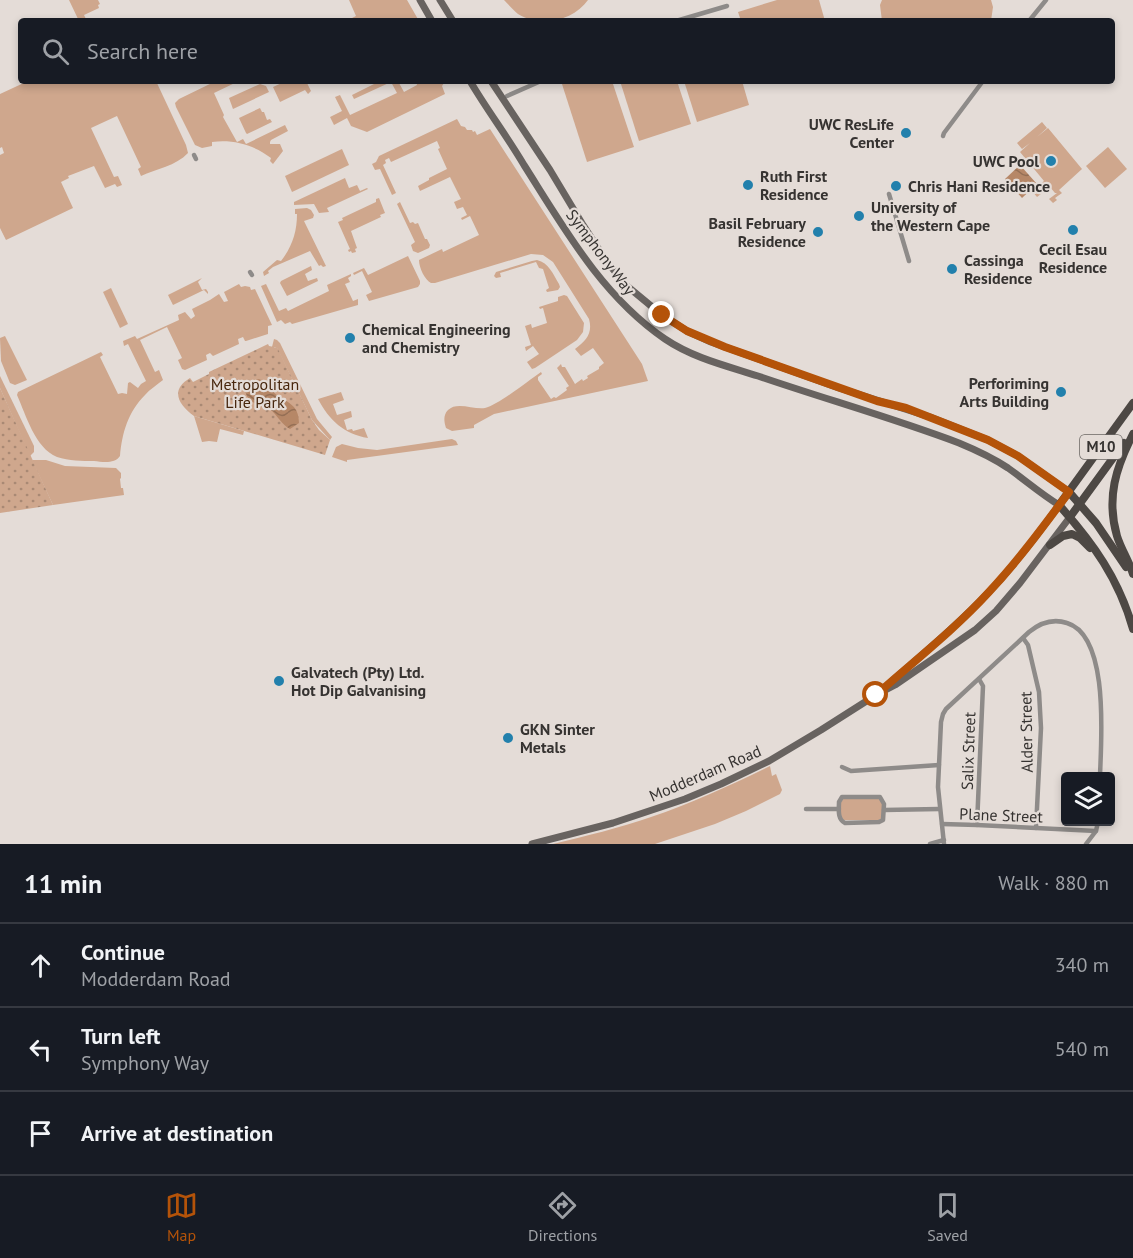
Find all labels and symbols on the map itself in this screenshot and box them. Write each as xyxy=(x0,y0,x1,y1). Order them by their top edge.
place label: UWC ResLife Center xyxy=(809,114,894,152)
marker: UWC ResLife Center xyxy=(899,126,913,140)
place label: UWC Pool xyxy=(973,151,1039,171)
marker: UWC Pool xyxy=(1044,154,1058,168)
place label: Ruth First Residence xyxy=(760,166,828,204)
place label: Chris Hani Residence xyxy=(908,176,1050,196)
marker: Ruth First Residence xyxy=(741,178,755,192)
marker: Chris Hani Residence xyxy=(889,179,903,193)
place label: University of the Western Cape xyxy=(871,197,990,235)
street label: Symphony Way xyxy=(562,205,640,299)
marker: University of the Western Cape xyxy=(852,209,866,223)
place label: Basil February Residence xyxy=(709,213,806,251)
marker: Cecil Esau Residence xyxy=(1066,223,1080,237)
marker: Basil February Residence xyxy=(811,225,825,239)
place label: Cecil Esau Residence xyxy=(1039,239,1107,277)
place label: Cassinga Residence xyxy=(964,250,1032,288)
marker: Cassinga Residence xyxy=(945,262,959,276)
route end xyxy=(648,301,674,327)
place label: Chemical Engineering and Chemistry xyxy=(362,319,511,357)
marker: Chemical Engineering and Chemistry xyxy=(343,331,357,345)
place label: Perforiming Arts Building xyxy=(960,373,1049,411)
park label: Metropolitan Life Park xyxy=(211,374,299,412)
marker: Perforiming Arts Building xyxy=(1054,385,1068,399)
road number: M10 xyxy=(1080,435,1122,459)
place label: Galvatech (Pty) Ltd. Hot Dip Galvanising xyxy=(291,662,426,700)
marker: Galvatech (Pty) Ltd. Hot Dip Galvanising xyxy=(272,674,286,688)
route start xyxy=(862,681,888,707)
street label: Alder Street xyxy=(1015,691,1037,773)
street label: Salix Street xyxy=(957,711,979,790)
place label: GKN Sinter Metals xyxy=(520,719,595,757)
marker: GKN Sinter Metals xyxy=(501,731,515,745)
street label: Modderdam Road xyxy=(646,740,764,806)
street label: Plane Street xyxy=(959,804,1044,826)

